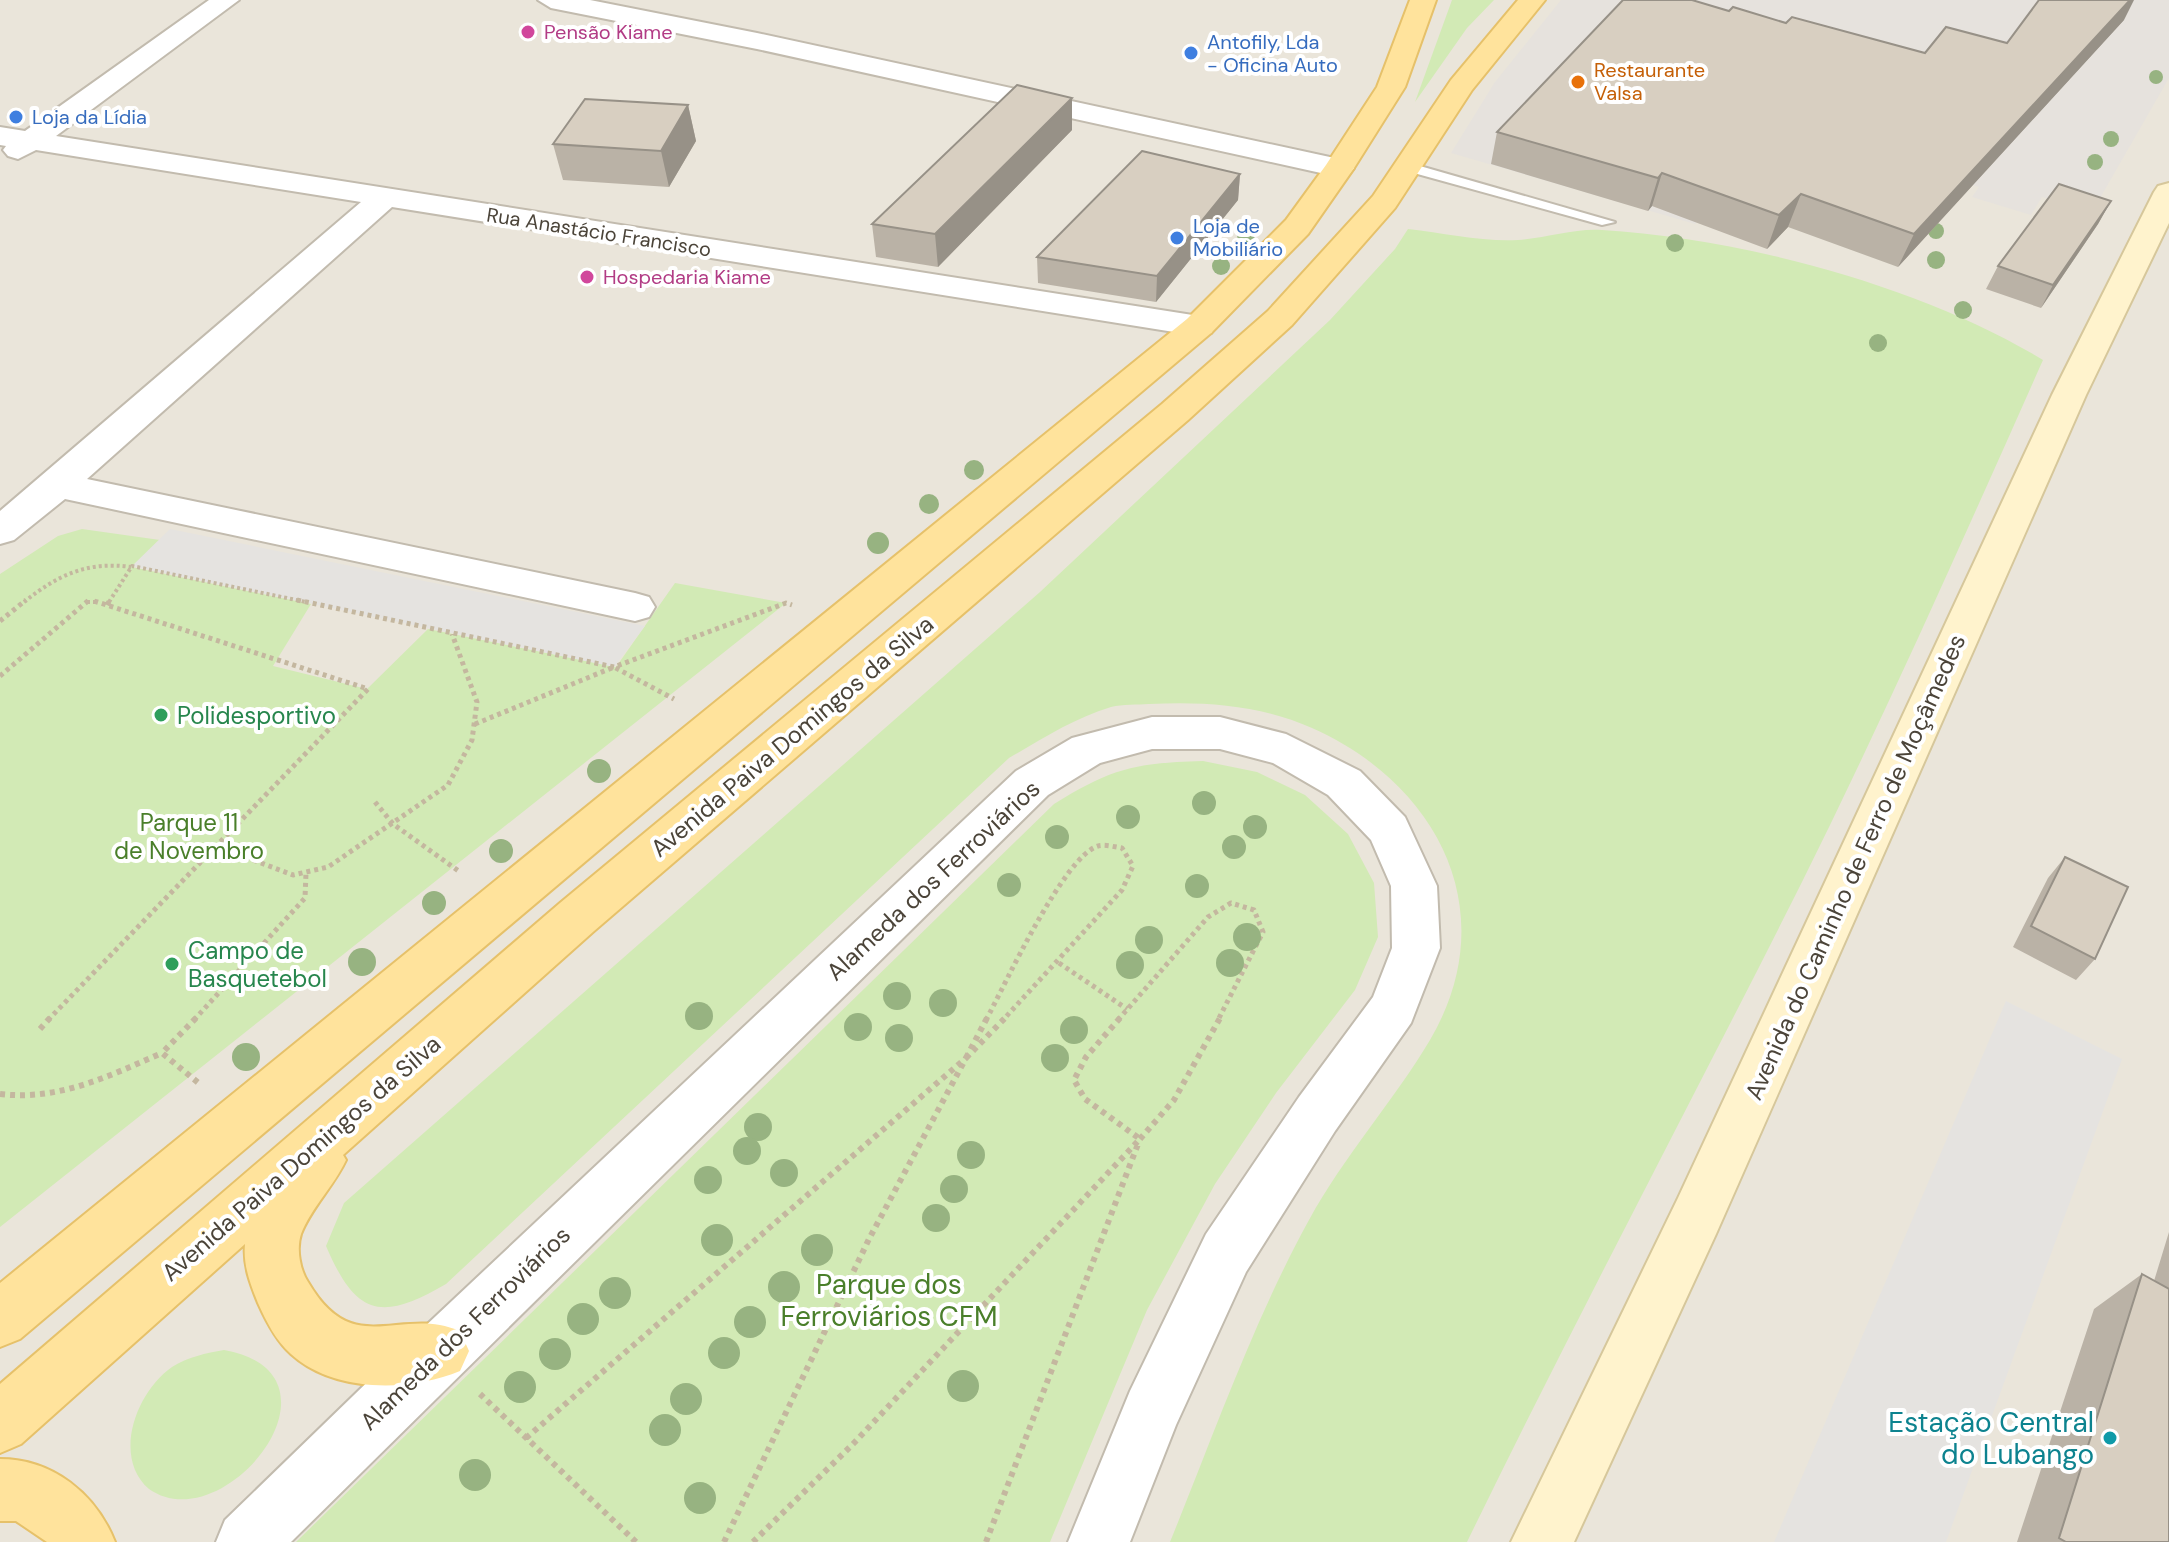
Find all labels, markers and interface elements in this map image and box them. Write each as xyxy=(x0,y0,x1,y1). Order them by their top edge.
place label: Pensão Kiame xyxy=(544,19,673,45)
marker: Pensão Kiame xyxy=(519,23,537,41)
place label: Antofily, Lda - Oficina Auto xyxy=(1207,29,1338,78)
marker: Antofily, Lda - Oficina Auto xyxy=(1182,44,1200,62)
place label: Restaurante Valsa xyxy=(1594,57,1705,106)
marker: Restaurante Valsa xyxy=(1569,73,1587,91)
place label: Loja da Lídia xyxy=(32,104,147,130)
marker: Loja da Lídia xyxy=(7,108,25,126)
street label: Rua Anastácio Francisco xyxy=(485,201,713,263)
place label: Loja de Mobiliário xyxy=(1193,213,1283,262)
marker: Loja de Mobiliário xyxy=(1168,229,1186,247)
place label: Hospedaria Kiame xyxy=(603,264,771,290)
marker: Hospedaria Kiame xyxy=(578,268,596,286)
street label: Avenida Paiva Domingos da Silva xyxy=(644,608,940,864)
street label: Avenida do Caminho de Ferro de Moçâmedes xyxy=(1738,629,1972,1105)
place label: Polidesportivo xyxy=(177,700,336,731)
marker: Polidesportivo xyxy=(152,706,170,724)
street label: Alameda dos Ferroviários xyxy=(820,773,1046,987)
park label: Parque 11 de Novembro xyxy=(114,807,264,866)
place label: Campo de Basquetebol xyxy=(188,935,327,994)
marker: Campo de Basquetebol xyxy=(163,955,181,973)
street label: Avenida Paiva Domingos da Silva xyxy=(155,1028,447,1288)
street label: Alameda dos Ferroviários xyxy=(353,1219,577,1437)
park label: Parque dos Ferroviários CFM xyxy=(781,1266,997,1335)
place label: Estação Central do Lubango xyxy=(1888,1404,2094,1473)
marker: Estação Central do Lubango xyxy=(2101,1429,2119,1447)

